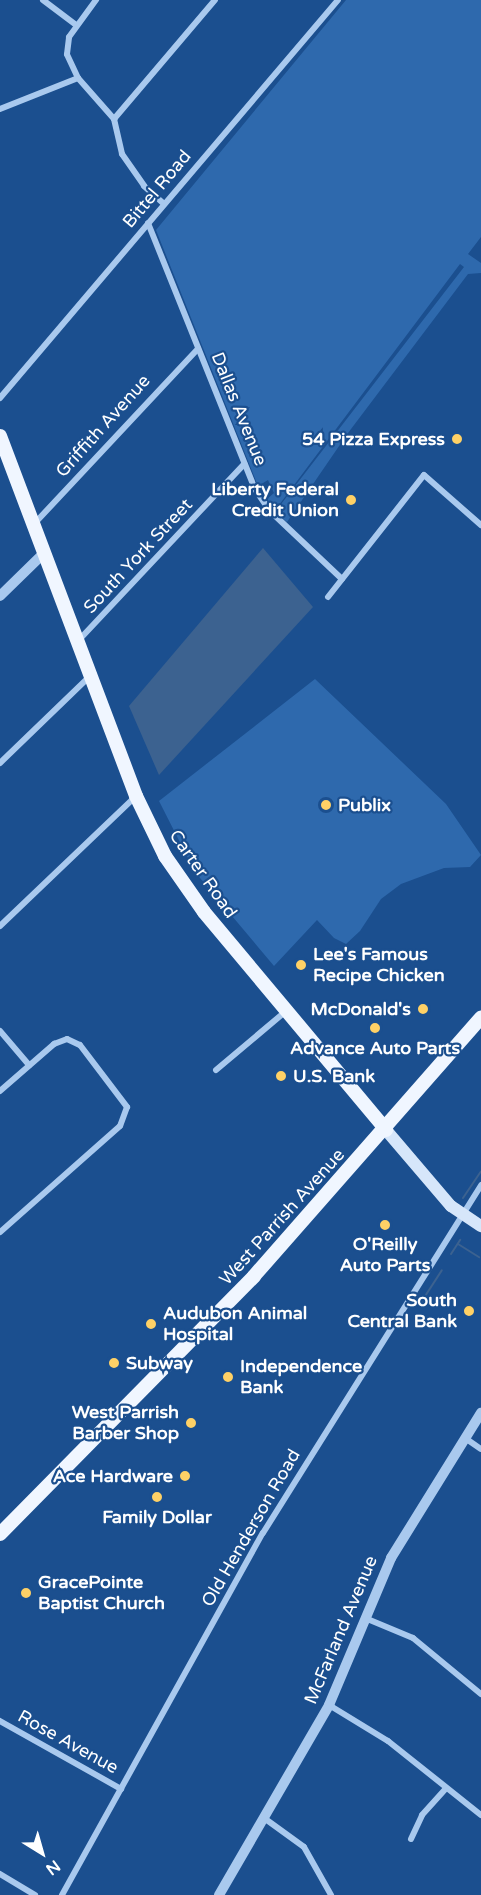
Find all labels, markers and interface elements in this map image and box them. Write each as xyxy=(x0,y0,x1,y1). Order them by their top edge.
street label: Bittel Road xyxy=(118,146,196,232)
street label: Dallas Avenue xyxy=(206,349,272,469)
street label: Griffith Avenue xyxy=(51,370,155,482)
place label: 54 Pizza Express xyxy=(302,428,445,450)
marker: 54 Pizza Express xyxy=(450,432,464,446)
place label: Liberty Federal Credit Union xyxy=(211,479,339,522)
marker: Liberty Federal Credit Union xyxy=(344,493,358,507)
street label: South York Street xyxy=(79,494,197,618)
place label: Publix xyxy=(338,794,391,816)
marker: Publix xyxy=(319,798,333,812)
street label: Carter Road xyxy=(165,826,241,922)
place label: Lee's Famous Recipe Chicken xyxy=(313,944,445,986)
marker: Lee's Famous Recipe Chicken xyxy=(294,958,308,972)
place label: McDonald's xyxy=(311,998,411,1020)
marker: McDonald's xyxy=(416,1002,430,1016)
marker: Advance Auto Parts xyxy=(368,1021,382,1035)
place label: Advance Auto Parts xyxy=(290,1037,460,1059)
place label: U.S. Bank xyxy=(293,1065,375,1087)
marker: U.S. Bank xyxy=(274,1069,288,1083)
street label: West Parrish Avenue xyxy=(215,1144,349,1290)
marker: O'Reilly Auto Parts xyxy=(378,1218,392,1232)
place label: O'Reilly Auto Parts xyxy=(340,1234,430,1276)
place label: South Central Bank xyxy=(347,1290,457,1332)
place label: Audubon Animal Hospital xyxy=(163,1303,307,1346)
marker: South Central Bank xyxy=(462,1304,476,1318)
marker: Audubon Animal Hospital xyxy=(144,1317,158,1331)
place label: Subway xyxy=(126,1352,193,1374)
marker: Subway xyxy=(107,1356,121,1370)
place label: Independence Bank xyxy=(240,1356,362,1398)
marker: Independence Bank xyxy=(221,1370,235,1384)
place label: West Parrish Barber Shop xyxy=(72,1402,179,1444)
marker: West Parrish Barber Shop xyxy=(184,1416,198,1430)
street label: Old Henderson Road xyxy=(197,1445,305,1611)
place label: Ace Hardware xyxy=(53,1465,173,1487)
marker: Ace Hardware xyxy=(178,1469,192,1483)
marker: Family Dollar xyxy=(150,1490,164,1504)
place label: Family Dollar xyxy=(102,1506,212,1528)
street label: McFarland Avenue xyxy=(300,1552,382,1708)
place label: GracePointe Baptist Church xyxy=(38,1572,165,1614)
marker: GracePointe Baptist Church xyxy=(19,1586,33,1600)
street label: Rose Avenue xyxy=(14,1705,122,1779)
north arrow xyxy=(12,1823,72,1883)
text: N xyxy=(42,1856,64,1879)

